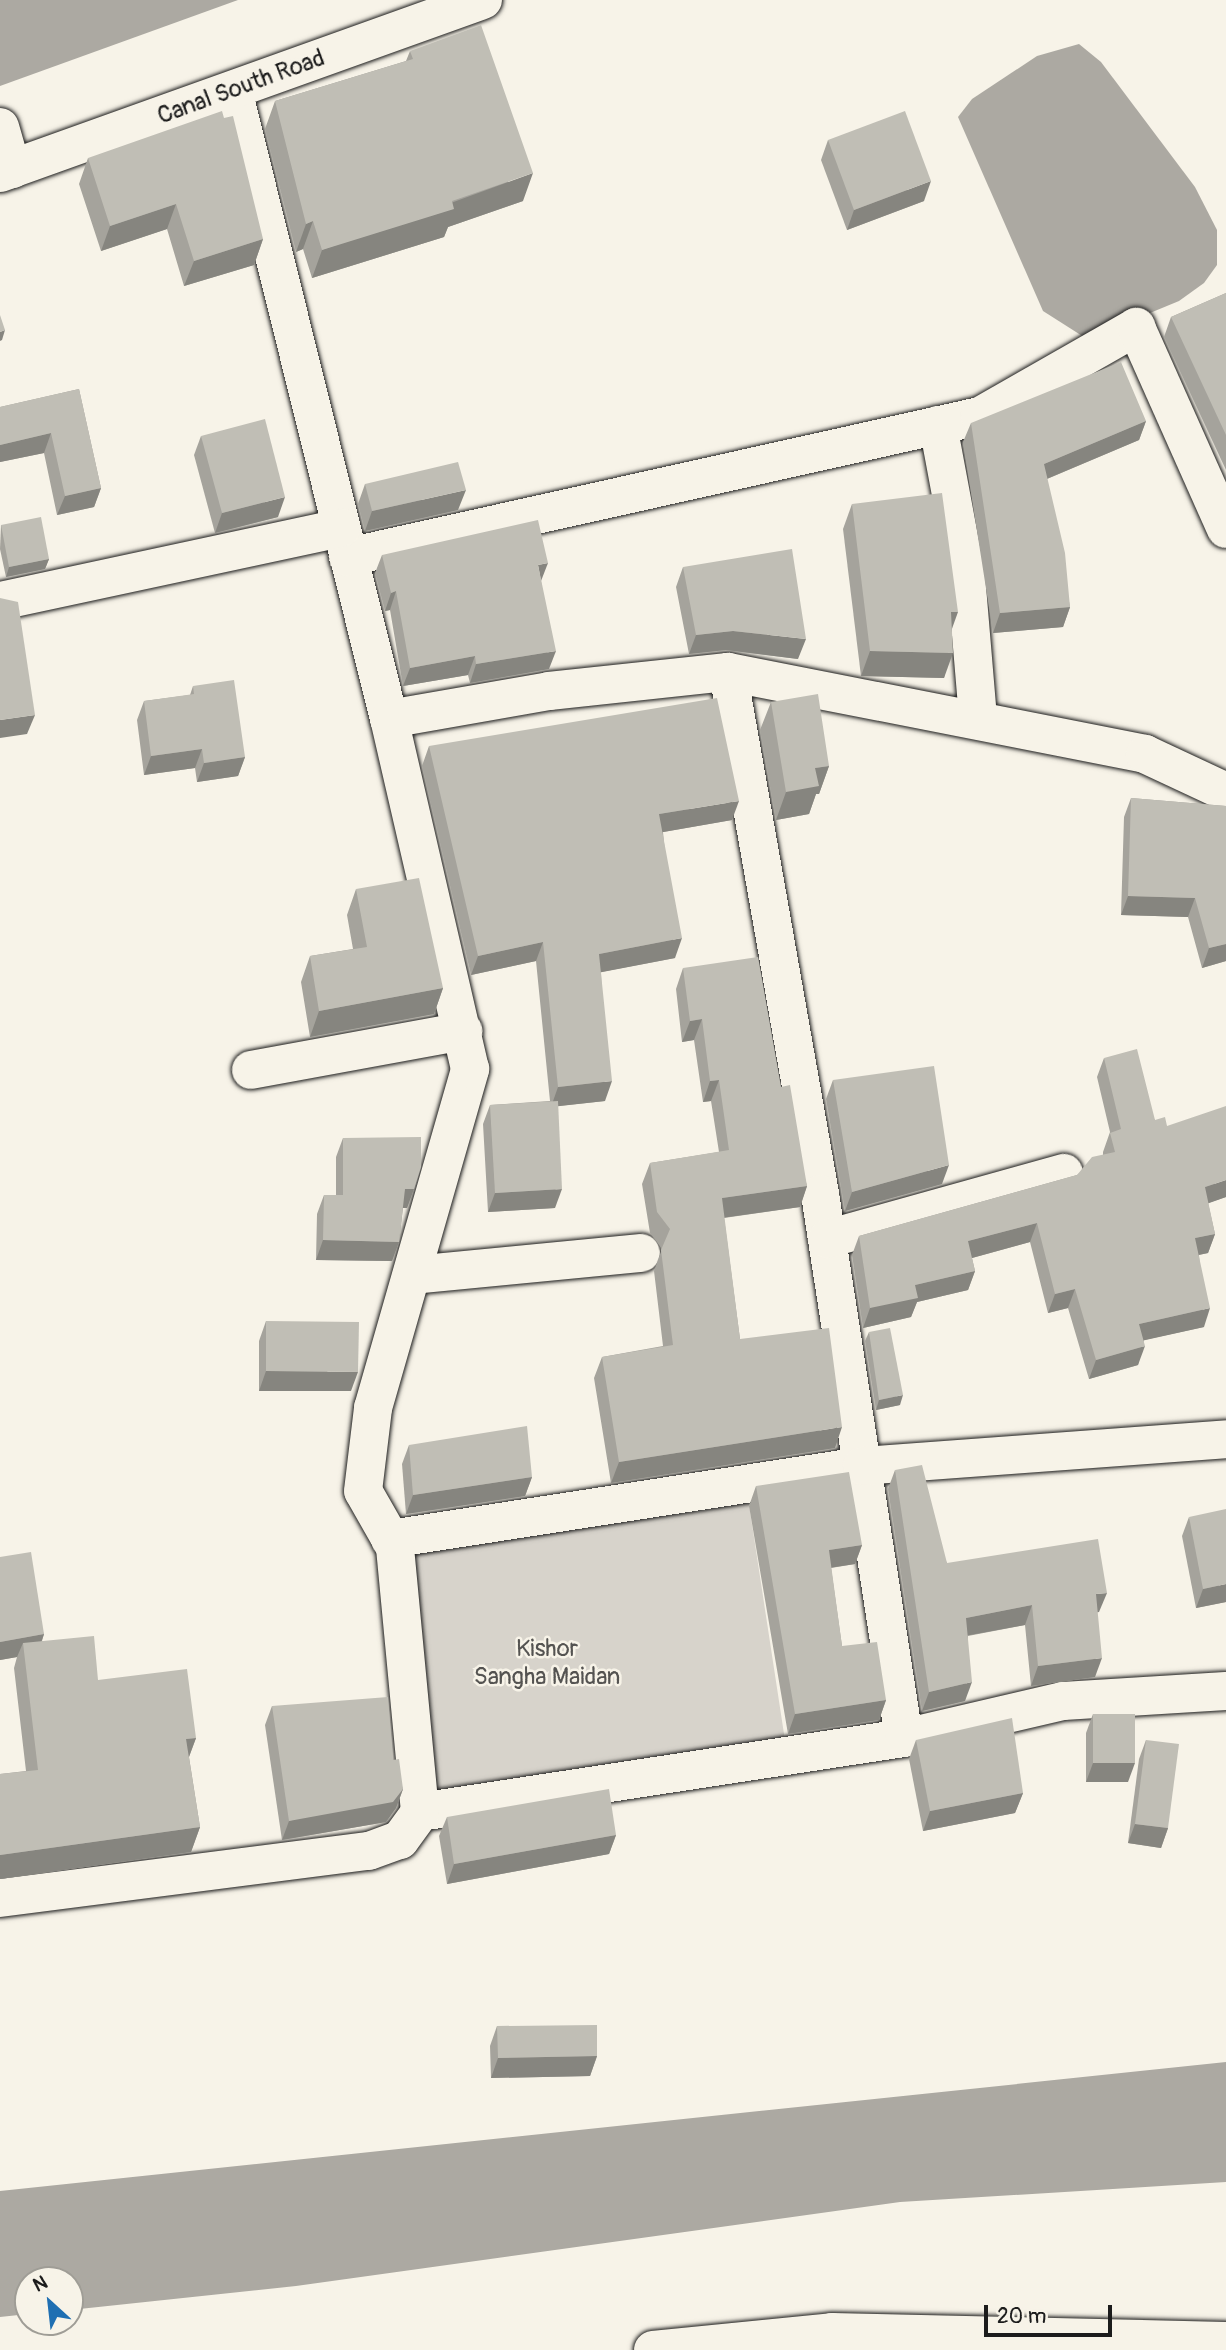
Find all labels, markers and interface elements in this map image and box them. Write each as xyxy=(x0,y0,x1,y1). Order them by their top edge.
street label: Canal South Road xyxy=(154,43,328,131)
park label: Kishor Sangha Maidan xyxy=(474,1635,620,1691)
north arrow xyxy=(14,2266,84,2336)
text: N xyxy=(29,2270,52,2298)
scale bar xyxy=(988,2290,1116,2334)
text: 20 m xyxy=(997,2303,1046,2330)

